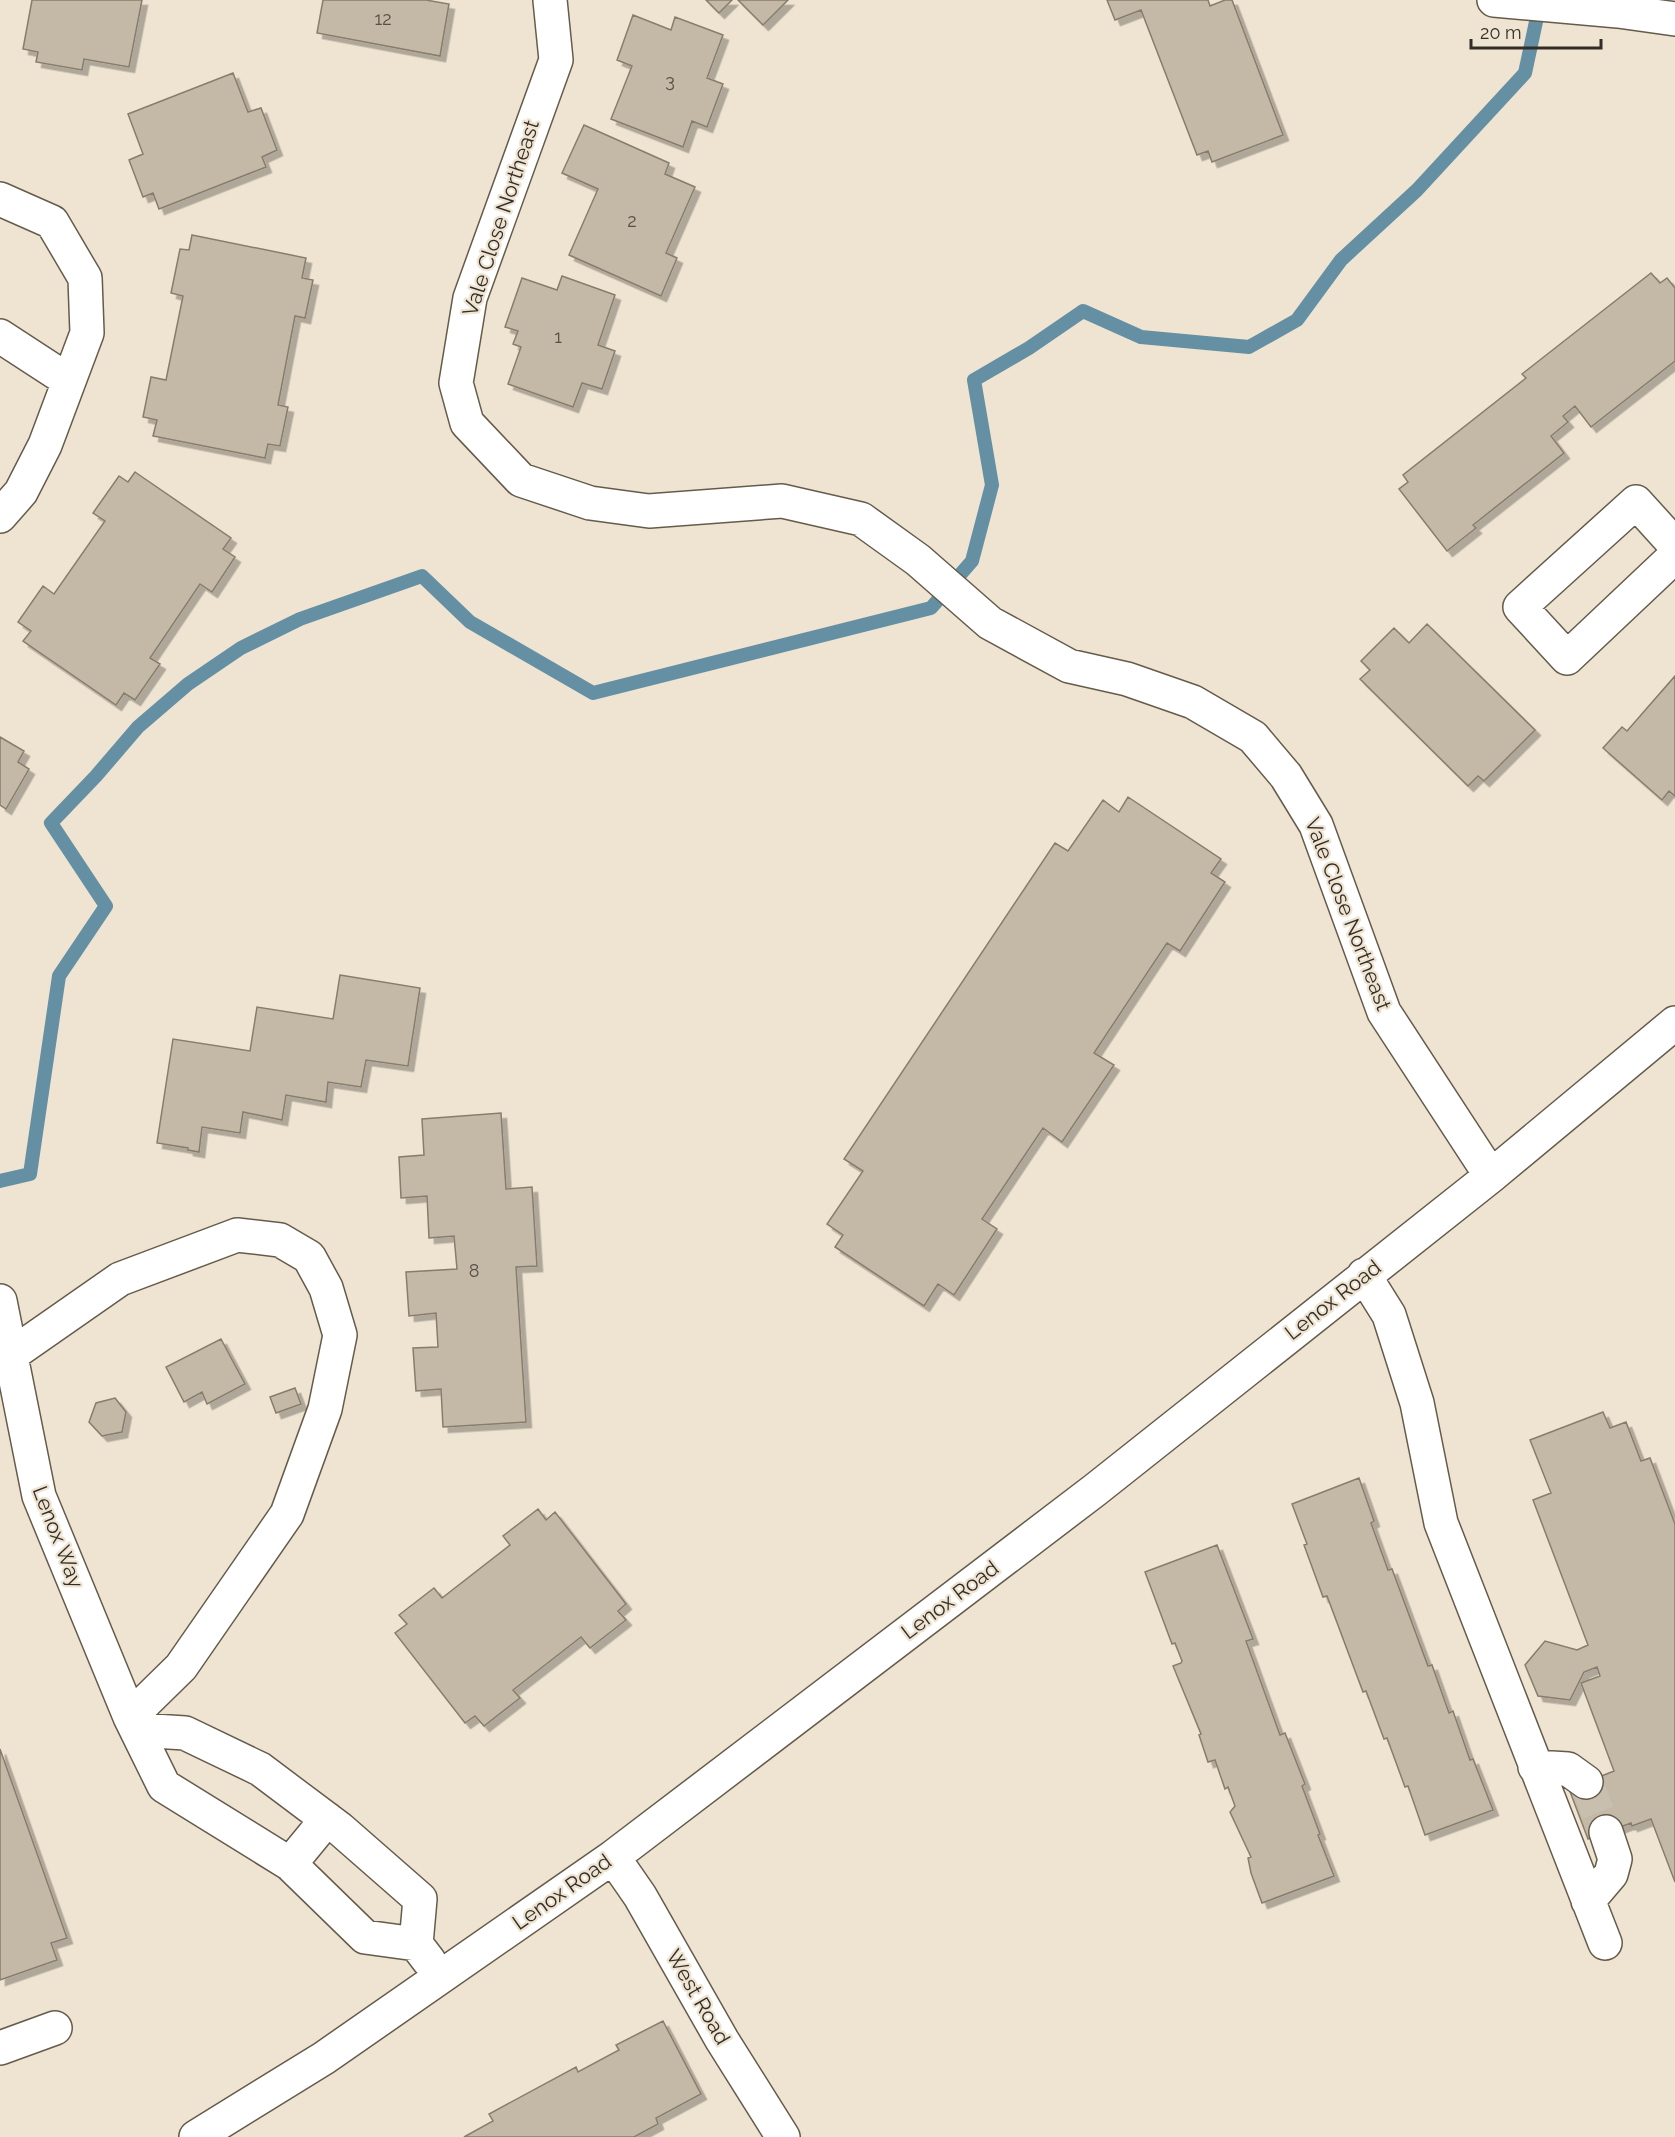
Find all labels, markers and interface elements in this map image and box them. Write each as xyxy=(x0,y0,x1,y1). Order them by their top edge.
house number: 12 xyxy=(374,8,392,29)
scale bar xyxy=(1471,12,1602,50)
text: 20 m xyxy=(1480,22,1522,43)
house number: 3 xyxy=(665,70,675,91)
street label: Vale Close Northeast xyxy=(457,117,544,319)
house number: 2 xyxy=(627,210,637,231)
house number: 1 xyxy=(554,326,562,347)
street label: Vale Close Northeast xyxy=(1300,814,1397,1014)
street label: Lenox Road xyxy=(1280,1254,1386,1345)
house number: 8 xyxy=(469,1260,479,1281)
street label: Lenox Way xyxy=(28,1482,89,1591)
street label: Lenox Road xyxy=(896,1555,1003,1644)
street label: Lenox Road xyxy=(507,1848,616,1935)
street label: West Road xyxy=(661,1945,736,2049)

